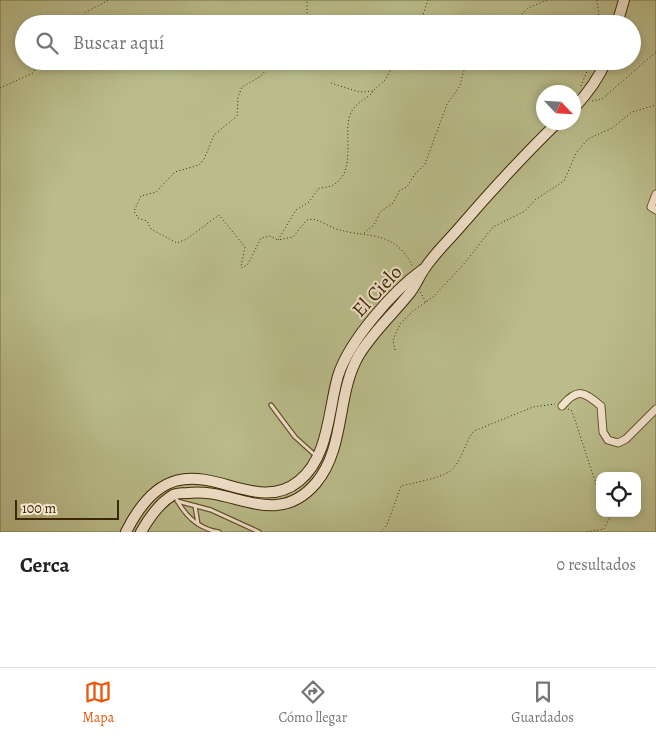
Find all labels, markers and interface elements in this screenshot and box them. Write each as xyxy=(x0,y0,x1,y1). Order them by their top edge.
search box xyxy=(15,15,641,70)
icon: search xyxy=(33,29,61,57)
text: Buscar aquí xyxy=(73,30,164,56)
north arrow xyxy=(536,85,581,130)
street label: El Cielo xyxy=(346,259,408,323)
map controls xyxy=(596,472,641,517)
button: locate xyxy=(596,472,641,517)
scale bar xyxy=(15,497,119,520)
text: 100 m xyxy=(22,499,56,518)
text: Cerca xyxy=(20,551,70,579)
text: 0 resultados xyxy=(556,554,636,576)
tab: Mapa xyxy=(82,678,114,727)
tab: Cómo llegar xyxy=(279,678,347,727)
tab: Guardados xyxy=(511,678,574,727)

